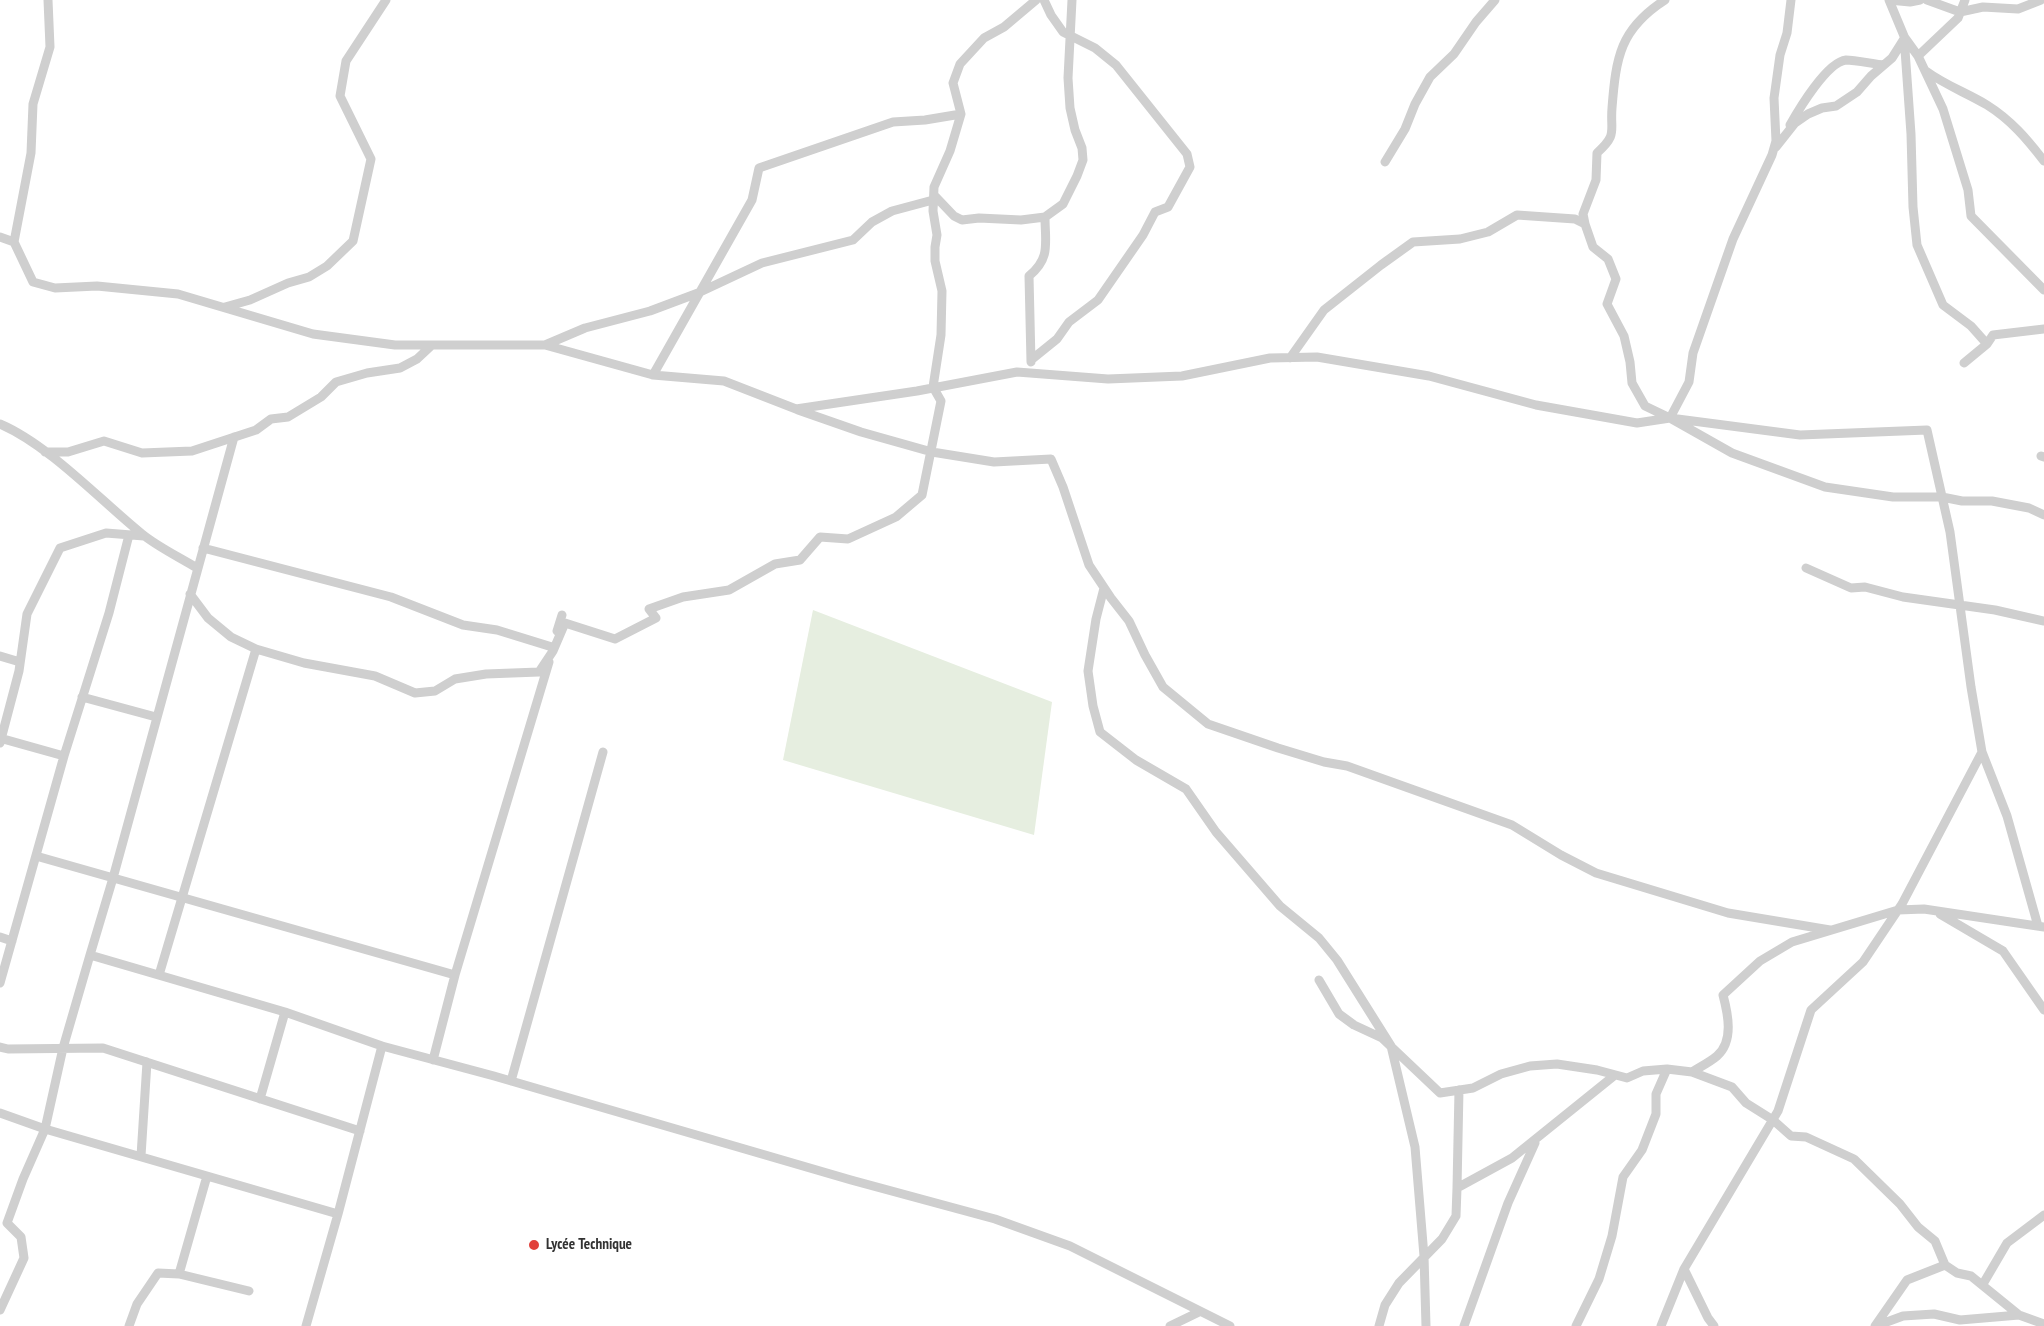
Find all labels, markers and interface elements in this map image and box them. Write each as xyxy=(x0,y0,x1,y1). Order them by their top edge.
place label: Lycée Technique xyxy=(546,1236,632,1254)
marker: Lycée Technique xyxy=(527,1238,541,1252)

